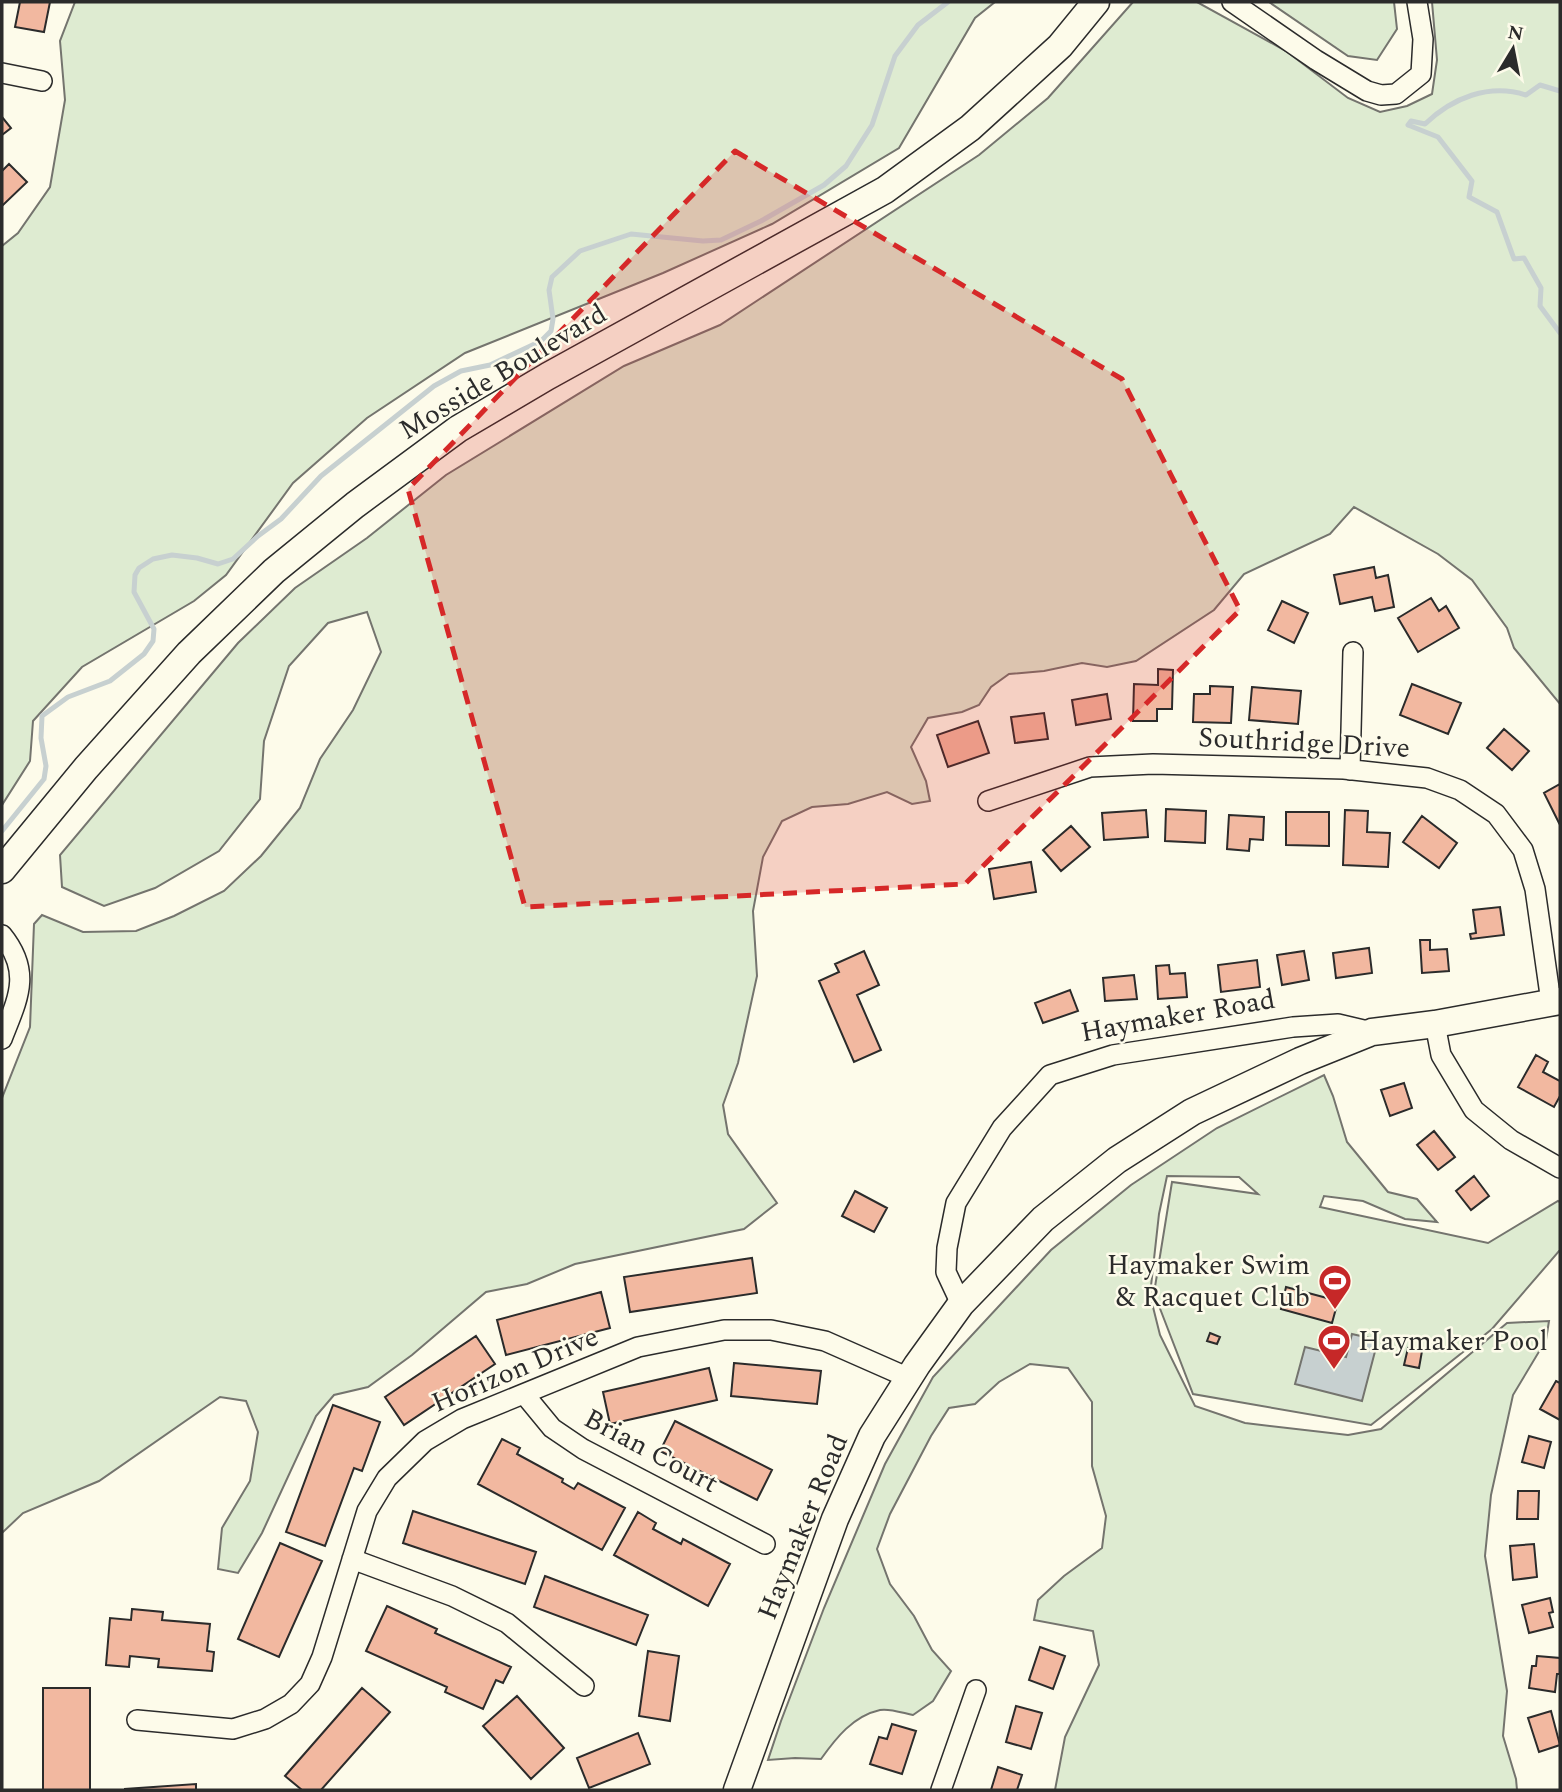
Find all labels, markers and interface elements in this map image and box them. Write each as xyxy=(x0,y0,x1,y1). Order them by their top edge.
north arrow xyxy=(1478,14,1548,84)
text: N xyxy=(1506,18,1526,49)
street label: Mosside Boulevard xyxy=(391,293,615,451)
street label: Southridge Drive xyxy=(1197,716,1411,770)
street label: Haymaker Road xyxy=(1077,978,1279,1054)
place label: Haymaker Swim & Racquet Club xyxy=(1107,1244,1310,1319)
sports icon: Haymaker Swim & Racquet Club xyxy=(1316,1262,1354,1311)
street label: Horizon Drive xyxy=(425,1315,605,1425)
place label: Haymaker Pool xyxy=(1358,1320,1548,1363)
sports icon: Haymaker Pool xyxy=(1315,1322,1353,1371)
street label: Brian Court xyxy=(576,1397,726,1505)
street label: Haymaker Road xyxy=(746,1428,860,1626)

